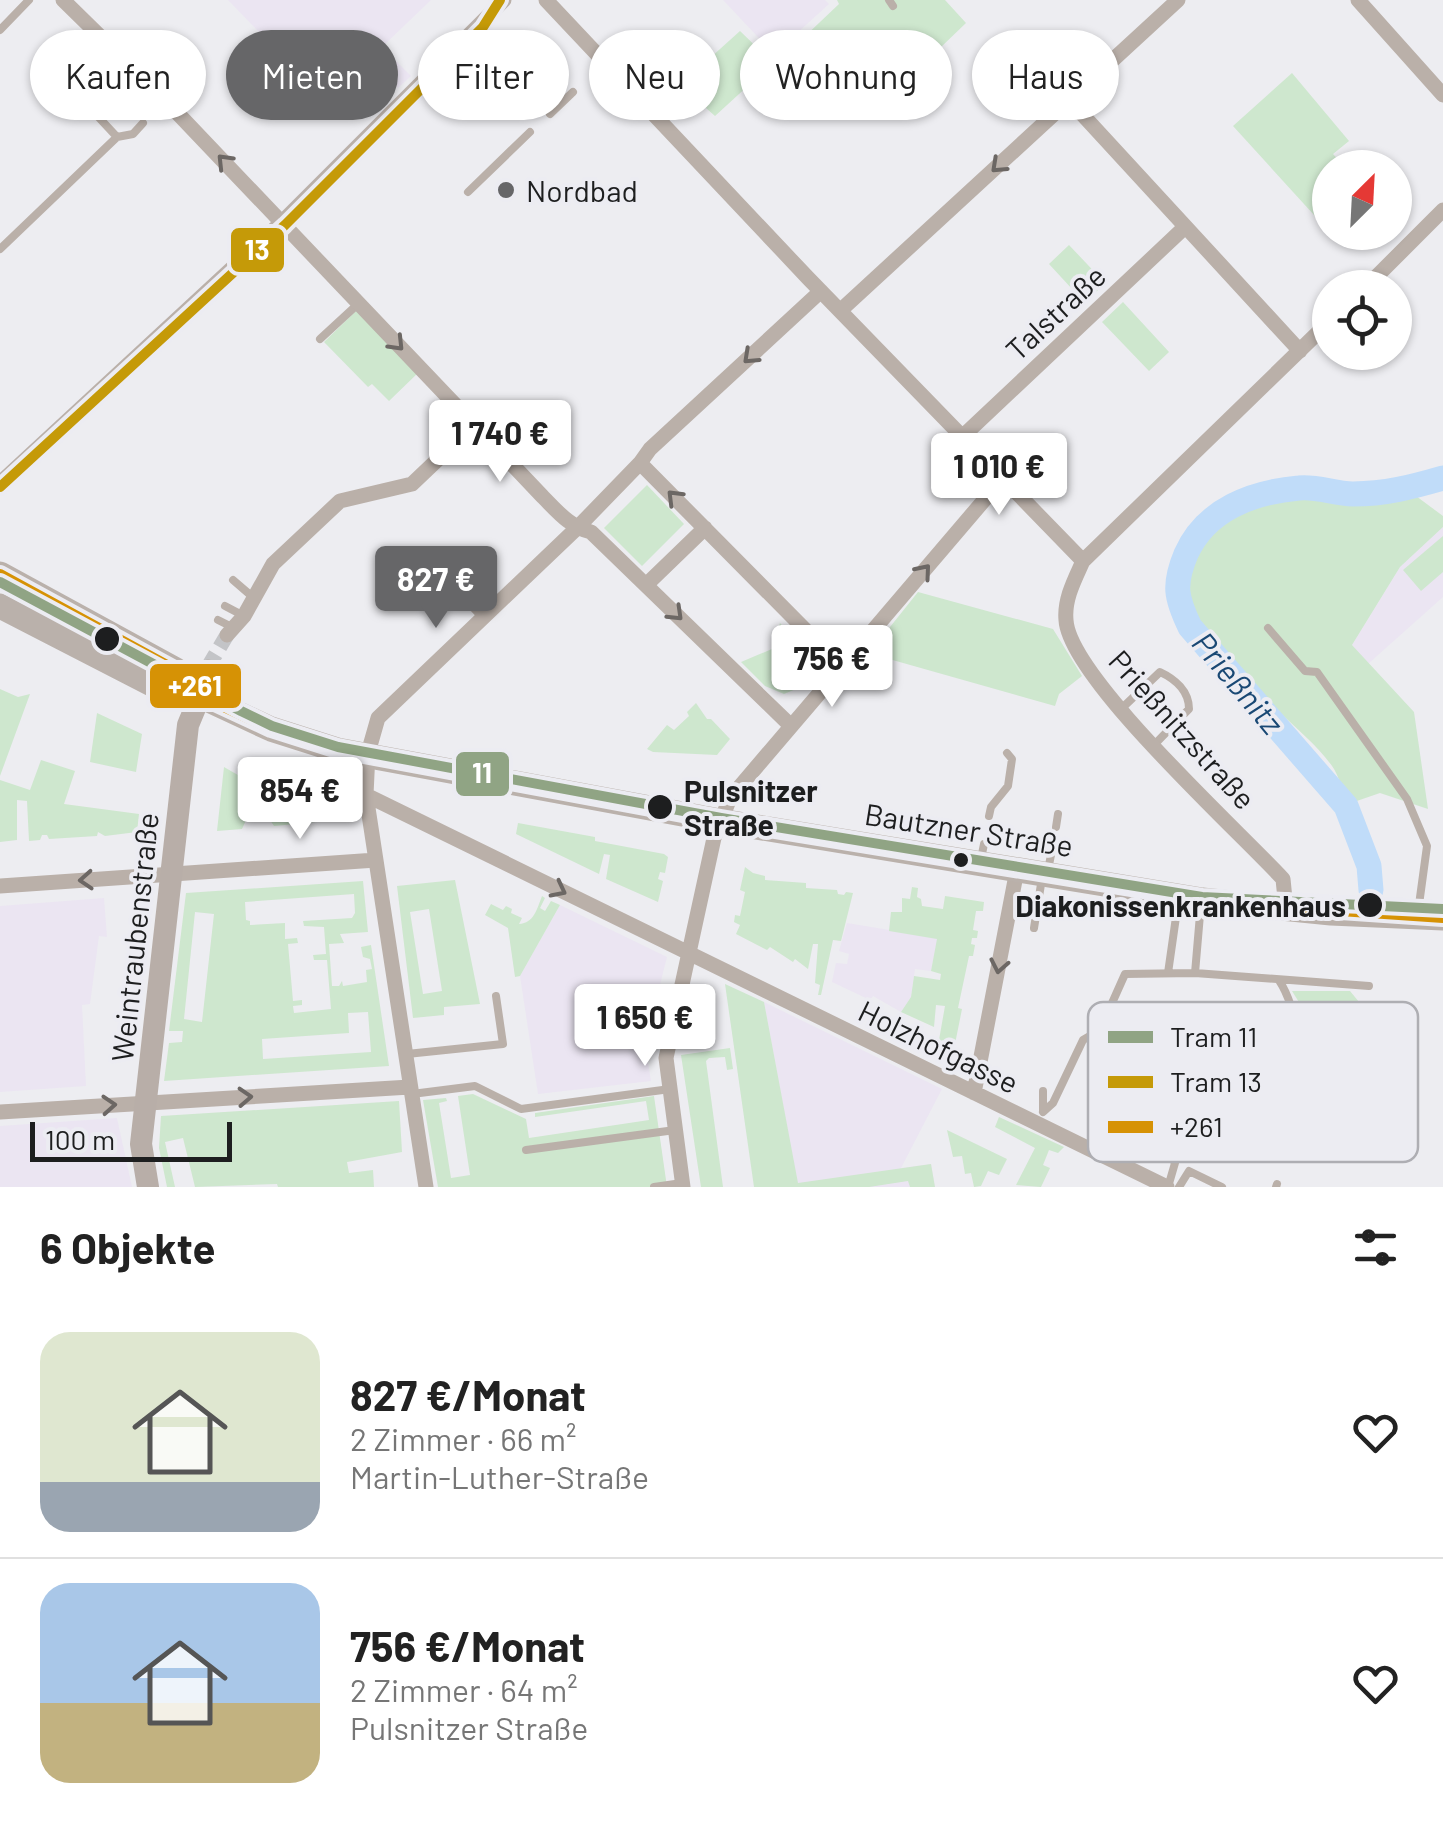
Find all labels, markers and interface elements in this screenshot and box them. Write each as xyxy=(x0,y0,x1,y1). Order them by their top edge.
chip: Kaufen xyxy=(30,30,206,120)
chip: Mieten xyxy=(226,30,398,120)
chip: Filter xyxy=(418,30,569,120)
chip: Neu xyxy=(589,30,720,120)
chip: Wohnung xyxy=(740,30,952,120)
chip: Haus xyxy=(972,30,1119,120)
north arrow xyxy=(1312,150,1412,250)
map controls xyxy=(1312,150,1412,370)
one-way arrow xyxy=(991,154,1009,172)
one-way arrow xyxy=(218,155,236,173)
place label: Nordbad xyxy=(526,172,638,208)
marker: Nordbad xyxy=(495,179,517,201)
line badge: 13 xyxy=(229,226,286,274)
text: 13 xyxy=(244,232,270,266)
street label: Talstraße xyxy=(998,257,1112,367)
button: locate xyxy=(1312,270,1412,370)
one-way arrow xyxy=(385,332,403,350)
one-way arrow xyxy=(743,345,762,363)
pin: 1 740 € xyxy=(408,400,592,485)
text: 1 740 € xyxy=(451,413,549,451)
pin: 1 010 € xyxy=(907,433,1091,518)
text: 1 010 € xyxy=(953,446,1045,484)
one-way arrow xyxy=(668,491,686,509)
pin: 827 € xyxy=(366,546,506,631)
text: 827 € xyxy=(397,559,475,597)
one-way arrow xyxy=(912,564,930,582)
one-way arrow xyxy=(664,603,682,621)
water label: Prießnitz xyxy=(1185,623,1293,742)
unlabelled marker xyxy=(92,624,122,654)
pin: 756 € xyxy=(762,625,902,710)
text: 756 € xyxy=(794,638,871,676)
street label: Prießnitzstraße xyxy=(1102,642,1264,816)
line badge: +261 xyxy=(148,662,243,710)
text: +261 xyxy=(168,668,222,702)
line badge: 11 xyxy=(454,750,511,798)
text: 11 xyxy=(472,755,492,789)
pin: 854 € xyxy=(230,757,370,842)
text: 854 € xyxy=(260,770,340,808)
place label: Pulsnitzer Straße xyxy=(684,772,818,842)
marker: Pulsnitzer Straße xyxy=(645,792,675,822)
street label: Bautzner Straße xyxy=(862,795,1076,863)
street label: Weintraubenstraße xyxy=(103,811,165,1063)
unlabelled marker xyxy=(951,850,971,870)
one-way arrow xyxy=(77,868,93,890)
one-way arrow xyxy=(549,878,567,897)
place label: Diakonissenkrankenhaus xyxy=(1015,887,1346,923)
marker: Diakonissenkrankenhaus xyxy=(1355,890,1385,920)
one-way arrow xyxy=(989,957,1010,974)
pin: 1 650 € xyxy=(553,984,737,1069)
street label: Holzhofgasse xyxy=(853,992,1025,1100)
text: 1 650 € xyxy=(596,997,694,1035)
legend xyxy=(1088,1002,1418,1162)
text: Tram 11 xyxy=(1170,1019,1257,1053)
text: Tram 13 xyxy=(1170,1064,1262,1098)
one-way arrow xyxy=(237,1087,253,1108)
one-way arrow xyxy=(101,1095,117,1116)
text: +261 xyxy=(1170,1109,1223,1143)
scale bar xyxy=(30,1117,232,1162)
text: 100 m xyxy=(45,1122,115,1156)
icon: filters xyxy=(1348,1220,1403,1275)
text: 6 Objekte xyxy=(40,1222,215,1272)
text: 827 €/Monat xyxy=(350,1369,586,1419)
icon: home xyxy=(120,1372,240,1492)
icon: heart xyxy=(1348,1405,1403,1460)
text: 2 Zimmer · 66 m² xyxy=(350,1419,576,1457)
text: Martin-Luther-Straße xyxy=(350,1457,649,1495)
text: 756 €/Monat xyxy=(350,1620,585,1670)
icon: home xyxy=(120,1623,240,1743)
icon: heart xyxy=(1348,1656,1403,1711)
text: 2 Zimmer · 64 m² xyxy=(350,1670,578,1708)
text: Pulsnitzer Straße xyxy=(350,1708,588,1746)

